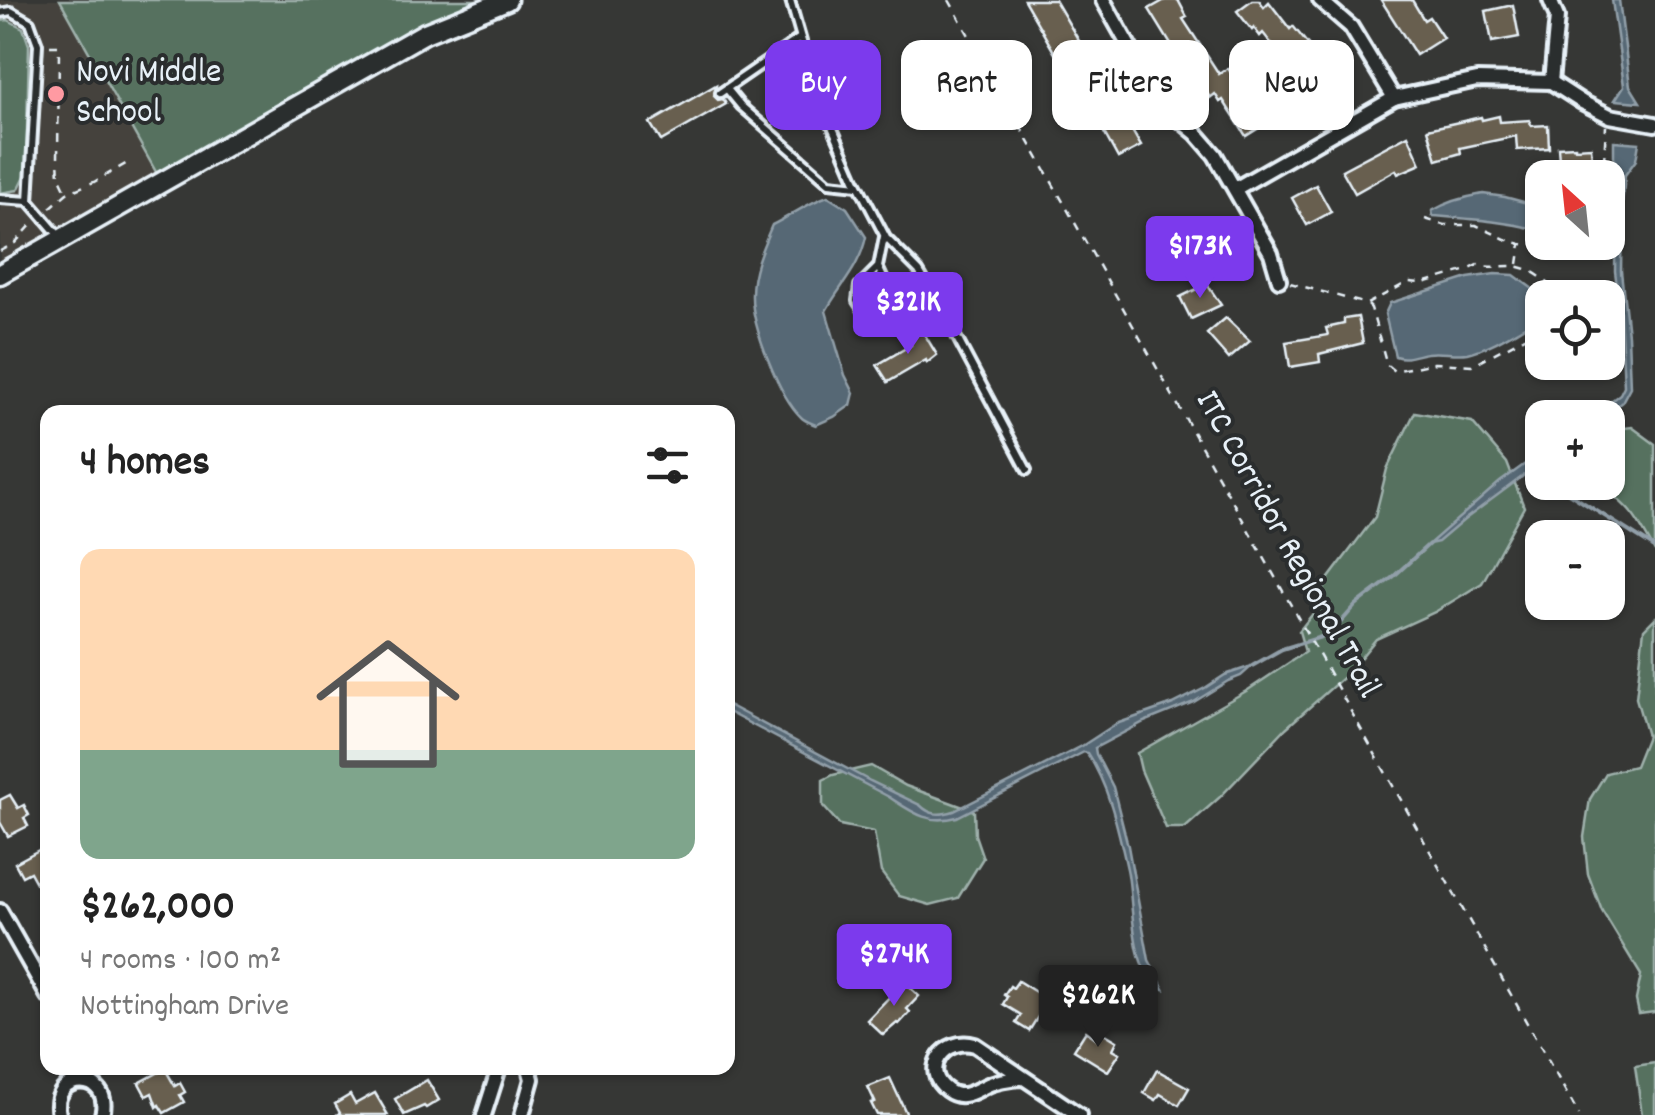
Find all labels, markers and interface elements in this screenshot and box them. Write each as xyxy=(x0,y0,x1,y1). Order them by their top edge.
chip: Buy xyxy=(765,40,881,130)
chip: Rent xyxy=(901,40,1032,130)
chip: Filters xyxy=(1052,40,1209,130)
chip: New xyxy=(1229,40,1354,130)
place label: Novi Middle School xyxy=(76,49,221,139)
marker: Novi Middle School xyxy=(45,83,67,105)
north arrow xyxy=(1525,160,1625,260)
map controls xyxy=(1525,160,1625,620)
pin: $173K xyxy=(1130,216,1270,301)
text: $173K xyxy=(1168,225,1232,271)
pin: $321K xyxy=(838,272,978,357)
button: locate xyxy=(1525,280,1625,380)
text: $321K xyxy=(875,281,941,327)
street label: ITC Corridor Regional Trail xyxy=(1180,382,1392,708)
button: + xyxy=(1525,400,1625,500)
text: 4 homes xyxy=(80,435,210,495)
icon: filters xyxy=(640,438,695,493)
button: − xyxy=(1525,520,1625,620)
icon: home xyxy=(298,614,478,794)
text: $262,000 xyxy=(80,879,235,939)
pin: $274K xyxy=(824,924,964,1009)
text: $274K xyxy=(859,933,929,979)
text: 4 rooms · 100 m² xyxy=(80,939,281,985)
pin: $262K xyxy=(1028,965,1168,1050)
text: $262K xyxy=(1061,974,1135,1020)
text: Nottingham Drive xyxy=(80,985,289,1031)

